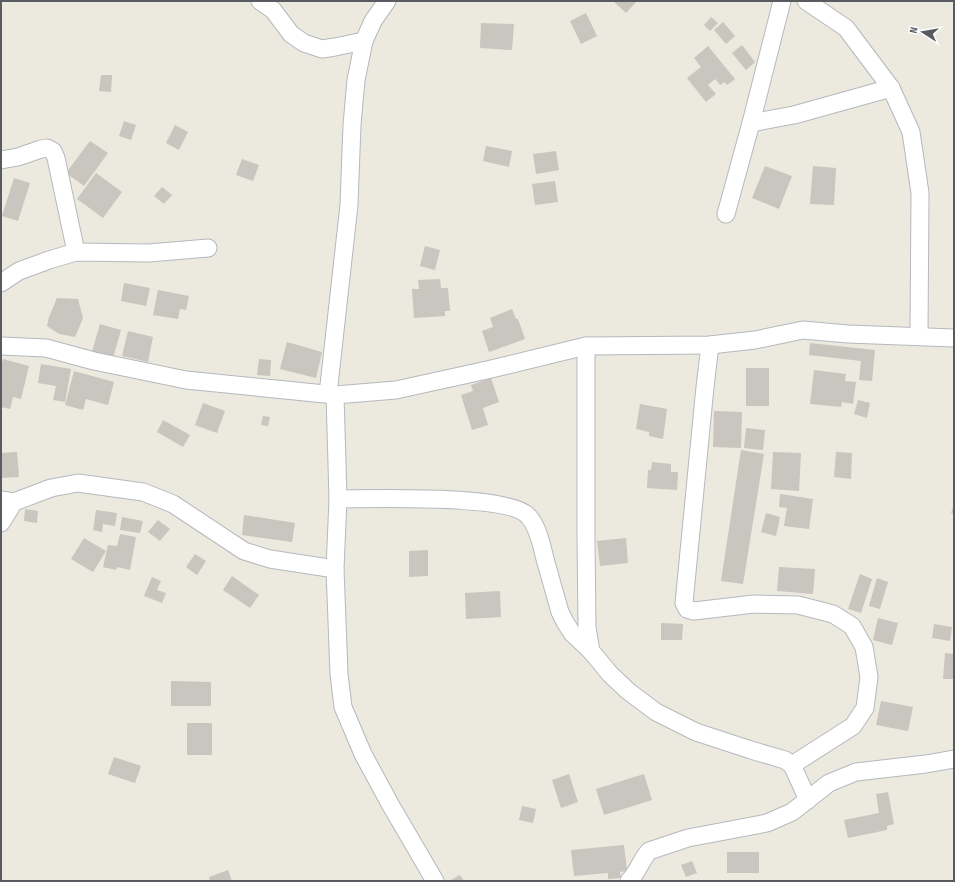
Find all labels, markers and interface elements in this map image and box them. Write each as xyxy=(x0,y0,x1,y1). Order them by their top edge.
north arrow xyxy=(903,12,943,52)
text: N xyxy=(907,26,921,34)

